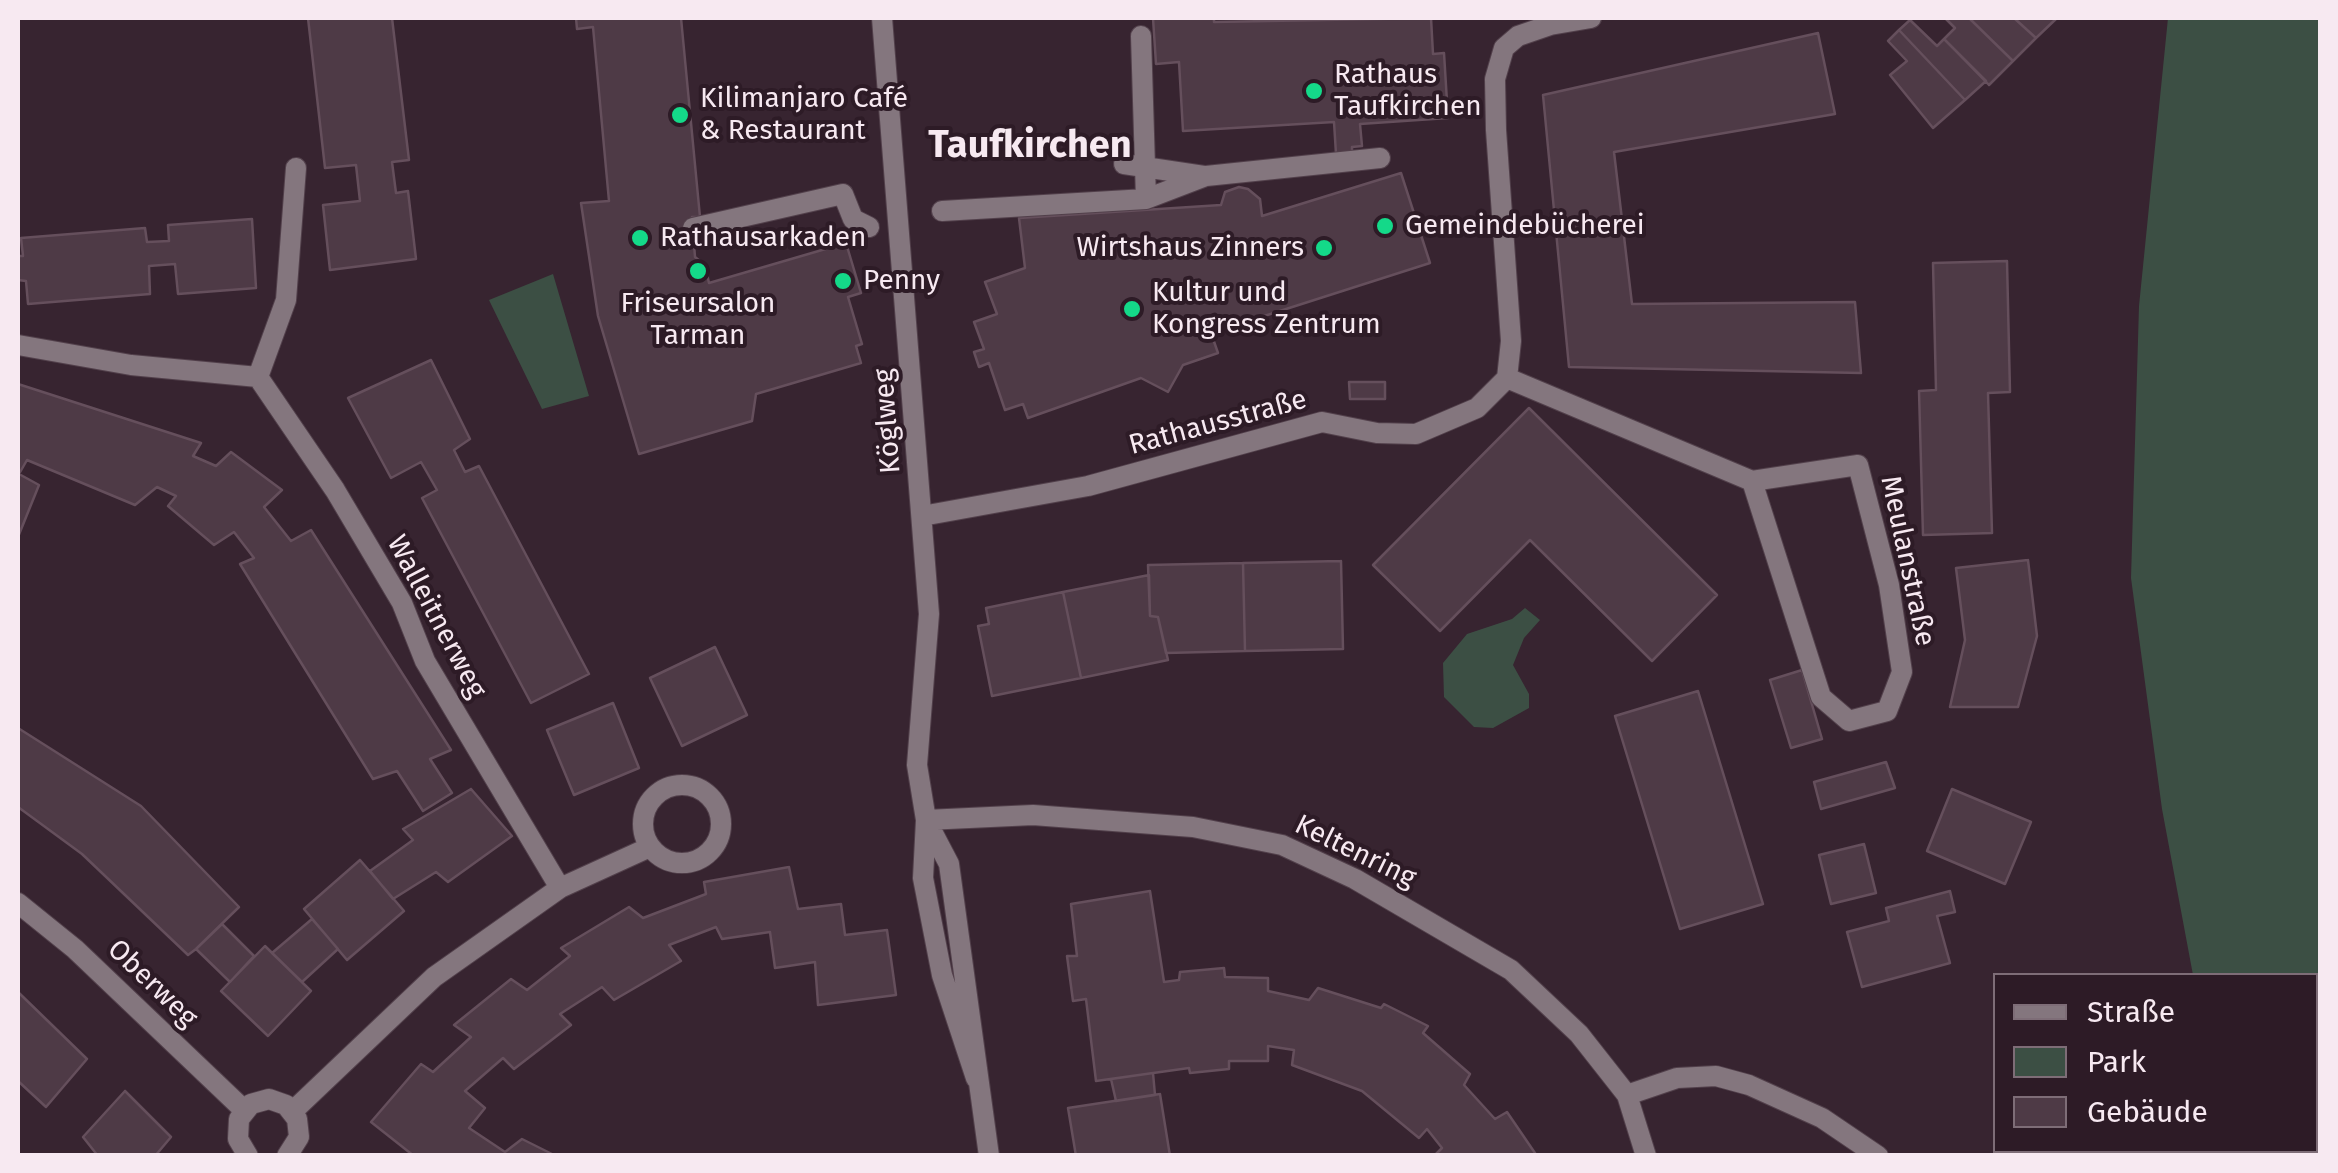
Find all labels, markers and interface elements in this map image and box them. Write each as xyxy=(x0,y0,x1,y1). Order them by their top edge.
place label: Rathaus Taufkirchen xyxy=(1334,58,1482,124)
marker: Rathaus Taufkirchen xyxy=(1303,80,1325,102)
place label: Kilimanjaro Café & Restaurant xyxy=(700,82,908,148)
marker: Kilimanjaro Café & Restaurant xyxy=(669,104,691,126)
district label: Taufkirchen xyxy=(928,123,1132,169)
place label: Gemeindebücherei xyxy=(1405,209,1645,243)
marker: Gemeindebücherei xyxy=(1374,215,1396,237)
place label: Rathausarkaden xyxy=(660,221,866,255)
marker: Rathausarkaden xyxy=(629,227,651,249)
place label: Wirtshaus Zinners xyxy=(1077,231,1304,265)
marker: Wirtshaus Zinners xyxy=(1313,237,1335,259)
marker: Friseursalon Tarman xyxy=(687,260,709,282)
place label: Penny xyxy=(863,264,940,298)
marker: Penny xyxy=(832,270,854,292)
place label: Kultur und Kongress Zentrum xyxy=(1152,276,1381,342)
place label: Friseursalon Tarman xyxy=(620,287,776,353)
marker: Kultur und Kongress Zentrum xyxy=(1121,298,1143,320)
street label: Köglweg xyxy=(868,367,908,475)
street label: Rathausstraße xyxy=(1125,383,1311,463)
street label: Meulanstraße xyxy=(1873,473,1941,649)
street label: Walleitnerweg xyxy=(379,530,493,704)
street label: Keltenring xyxy=(1289,808,1421,896)
street label: Oberweg xyxy=(100,933,204,1035)
legend xyxy=(1993,973,2318,1153)
text: Straße xyxy=(2087,994,2175,1030)
text: Park xyxy=(2087,1044,2146,1080)
text: Gebäude xyxy=(2087,1094,2208,1130)

